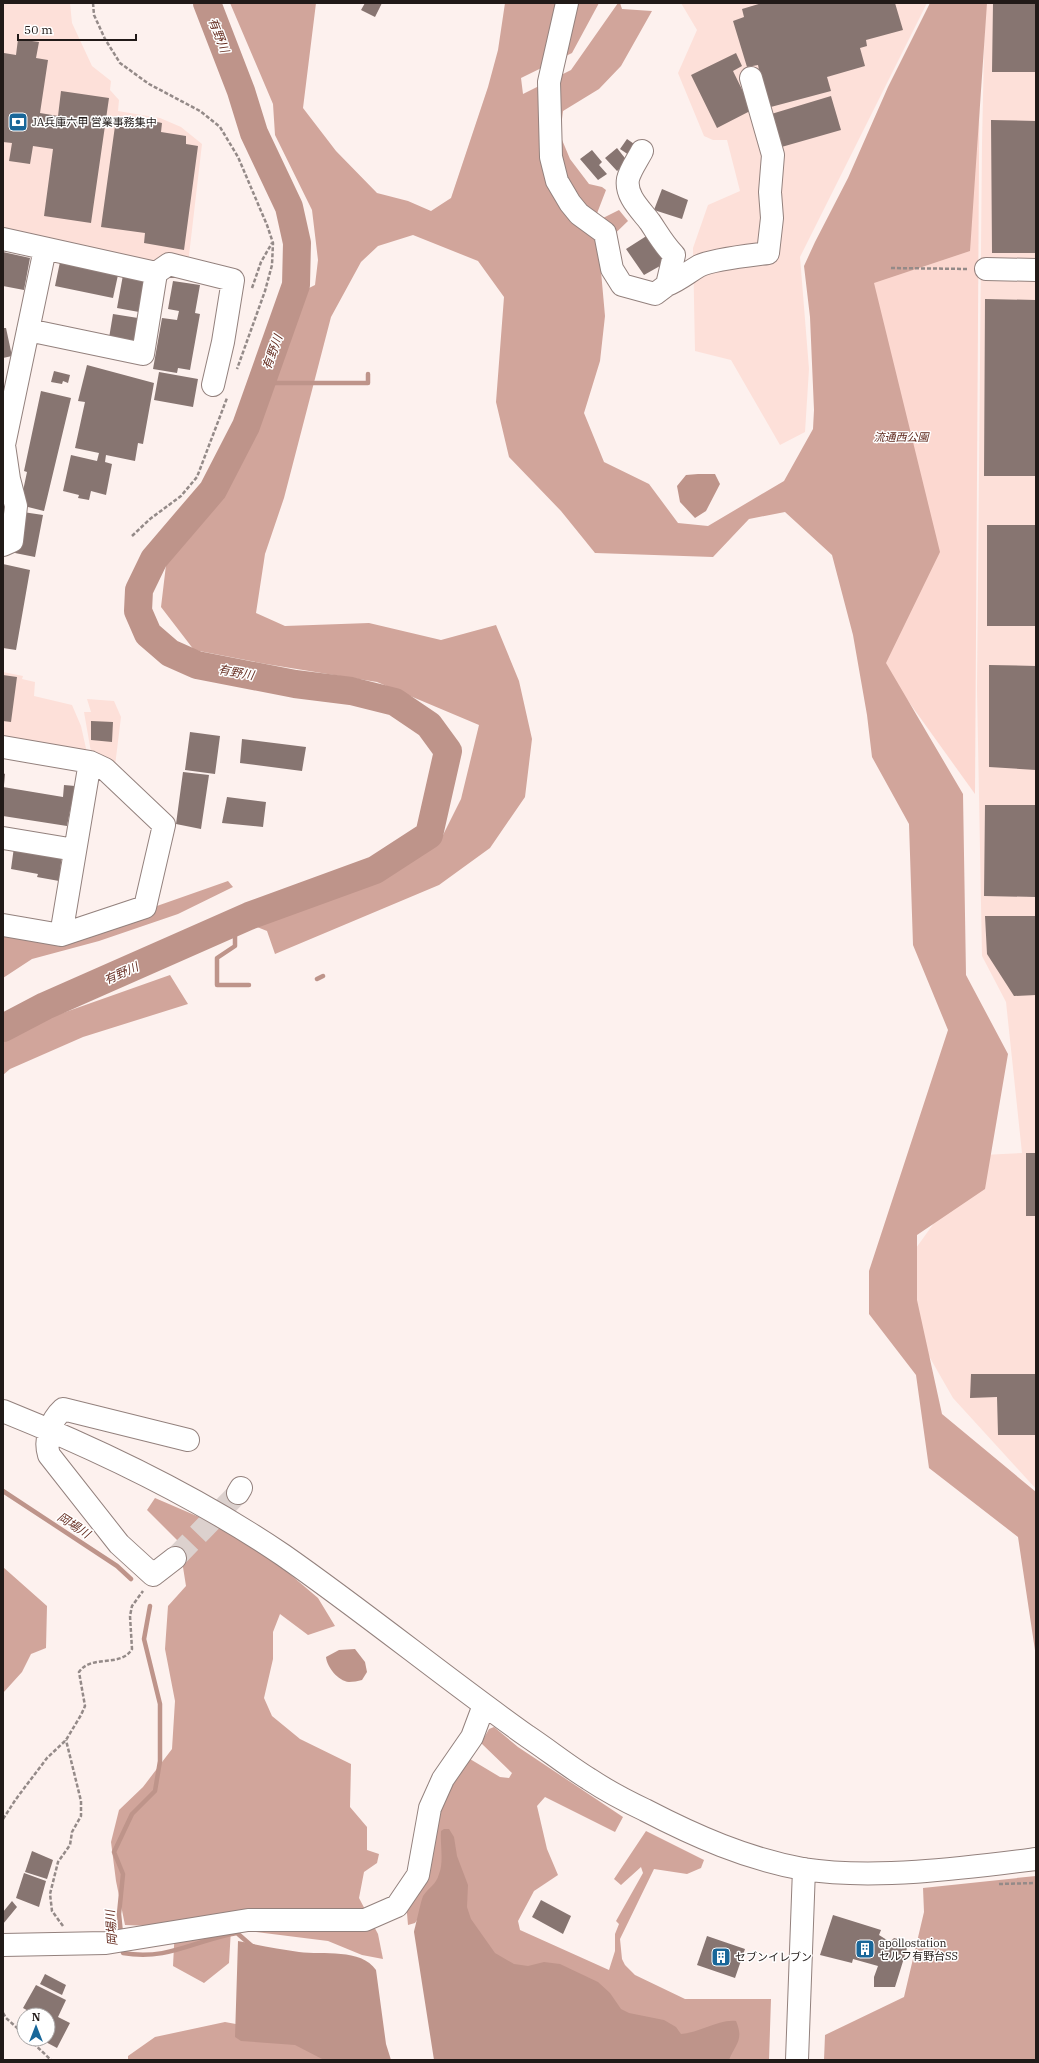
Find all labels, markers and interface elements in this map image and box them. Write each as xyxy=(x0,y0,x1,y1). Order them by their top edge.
scale bar xyxy=(18,16,136,42)
water label: 有野川 xyxy=(206,16,233,56)
text: 50 m xyxy=(24,22,53,37)
bank icon: JA兵庫六甲 営業事務集中 xyxy=(7,111,29,133)
place label: JA兵庫六甲 営業事務集中 xyxy=(32,115,157,129)
water label: 有野川 xyxy=(259,331,286,371)
park label: 流通西公園 xyxy=(874,430,930,444)
water label: 有野川 xyxy=(217,661,257,683)
water label: 有野川 xyxy=(101,958,142,987)
water label: 岡場川 xyxy=(55,1509,95,1542)
water label: 岡場川 xyxy=(102,1908,120,1946)
place label: apollostation セルフ有野台SS xyxy=(879,1936,958,1963)
building icon: apollostation セルフ有野台SS xyxy=(854,1938,876,1960)
building icon: セブンイレブン xyxy=(710,1946,732,1968)
place label: セブンイレブン xyxy=(735,1950,812,1964)
north arrow xyxy=(16,2007,56,2047)
text: N xyxy=(32,2010,41,2024)

